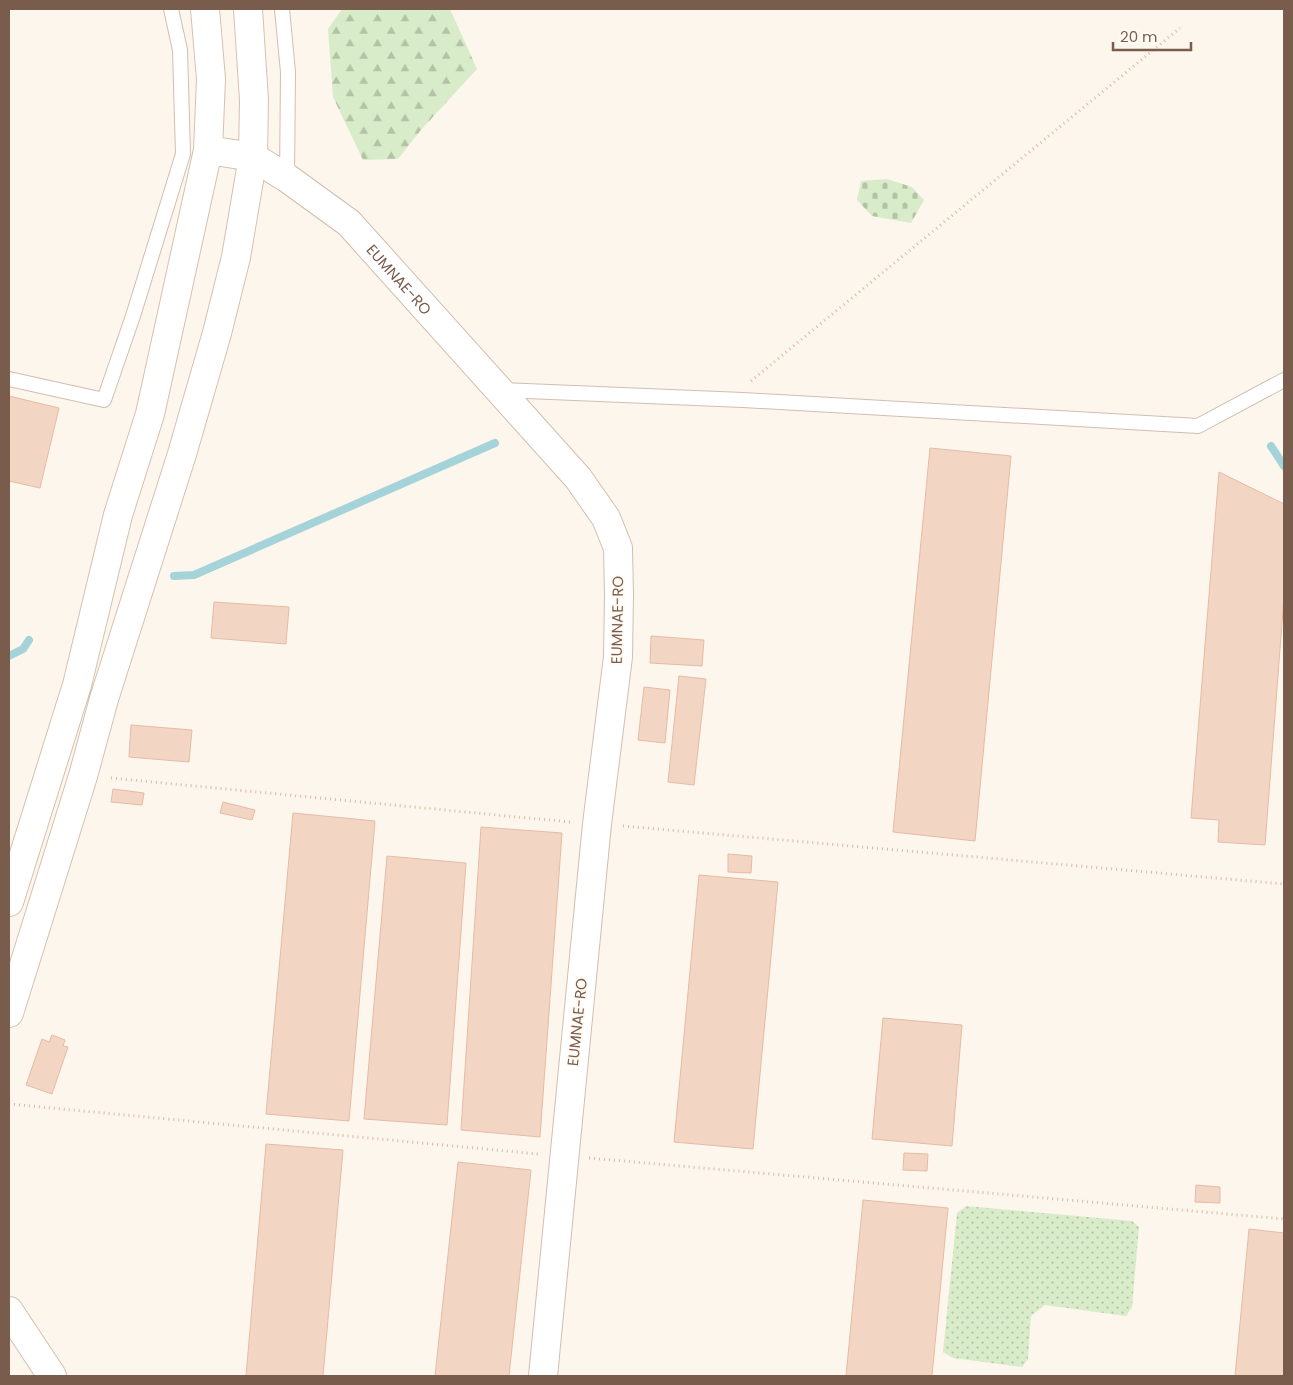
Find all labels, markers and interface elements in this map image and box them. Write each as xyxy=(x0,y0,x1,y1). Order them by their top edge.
scale bar xyxy=(1113,20,1190,52)
text: 20 m xyxy=(1120,26,1158,47)
street label: EUMNAE-RO xyxy=(362,239,437,319)
street label: EUMNAE-RO xyxy=(606,575,628,664)
street label: EUMNAE-RO xyxy=(562,977,592,1067)

